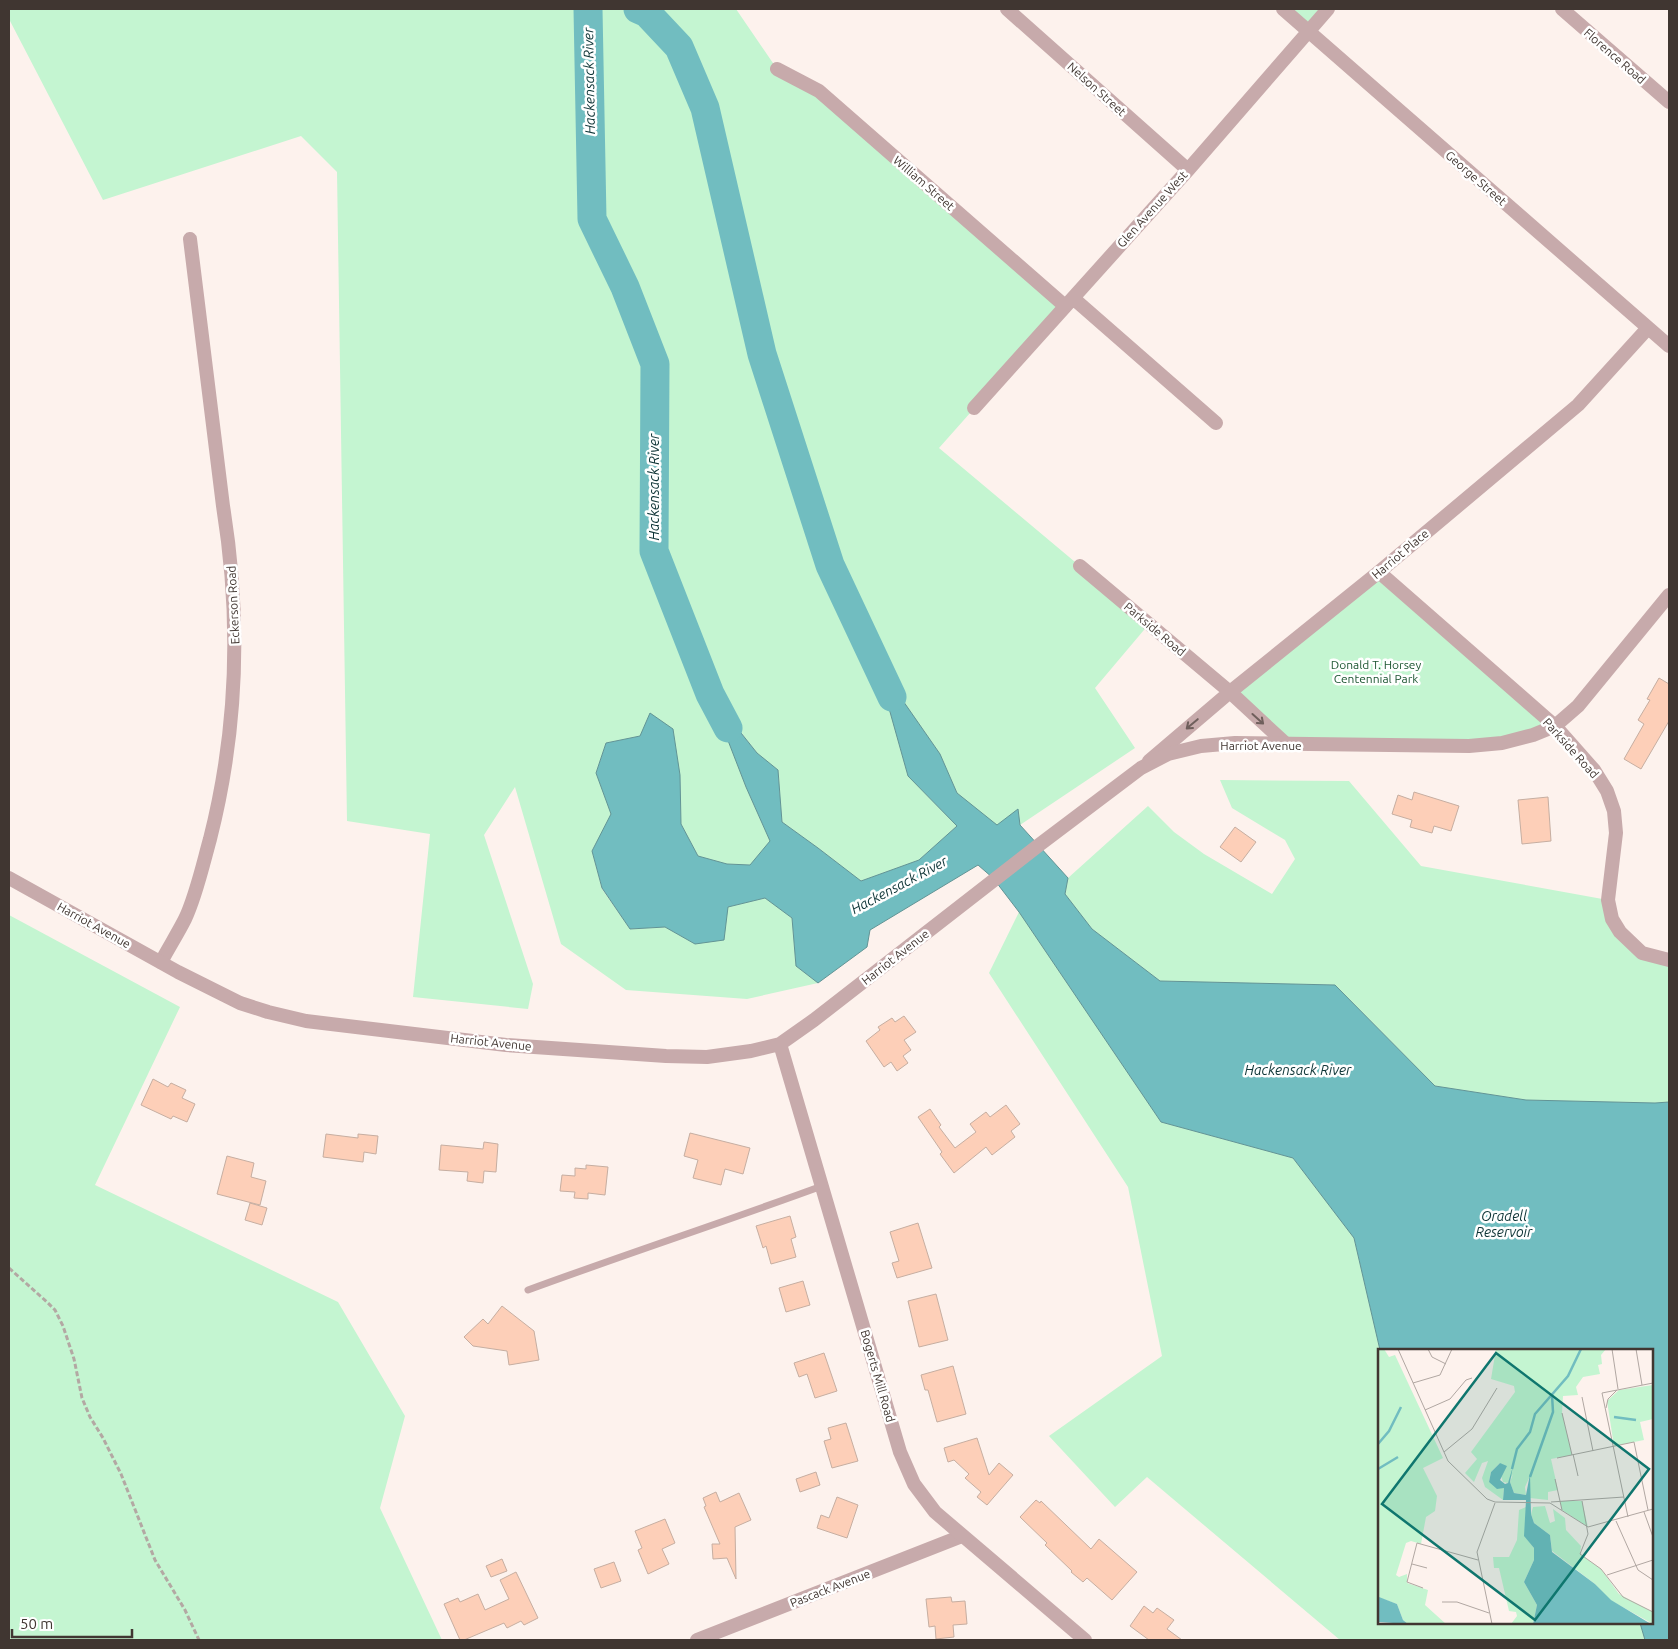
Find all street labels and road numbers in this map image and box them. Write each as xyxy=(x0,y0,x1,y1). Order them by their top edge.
street label: Florence Road xyxy=(1582,26,1648,86)
street label: Nelson Street xyxy=(1065,60,1129,119)
street label: George Street xyxy=(1443,148,1509,208)
street label: William Street xyxy=(891,153,957,213)
street label: Glen Avenue West xyxy=(1114,168,1190,250)
street label: Harriot Place xyxy=(1369,527,1431,581)
street label: Eckerson Road xyxy=(224,565,242,645)
street label: Parkside Road xyxy=(1122,600,1188,658)
street label: Parkside Road xyxy=(1541,715,1601,781)
street label: Harriot Avenue xyxy=(1220,739,1302,752)
street label: Harriot Avenue xyxy=(55,900,133,950)
street label: Harriot Avenue xyxy=(859,927,931,987)
street label: Harriot Avenue xyxy=(450,1031,532,1053)
street label: Bogerts Mill Road xyxy=(859,1328,897,1424)
street label: Pascack Avenue xyxy=(788,1567,872,1609)

